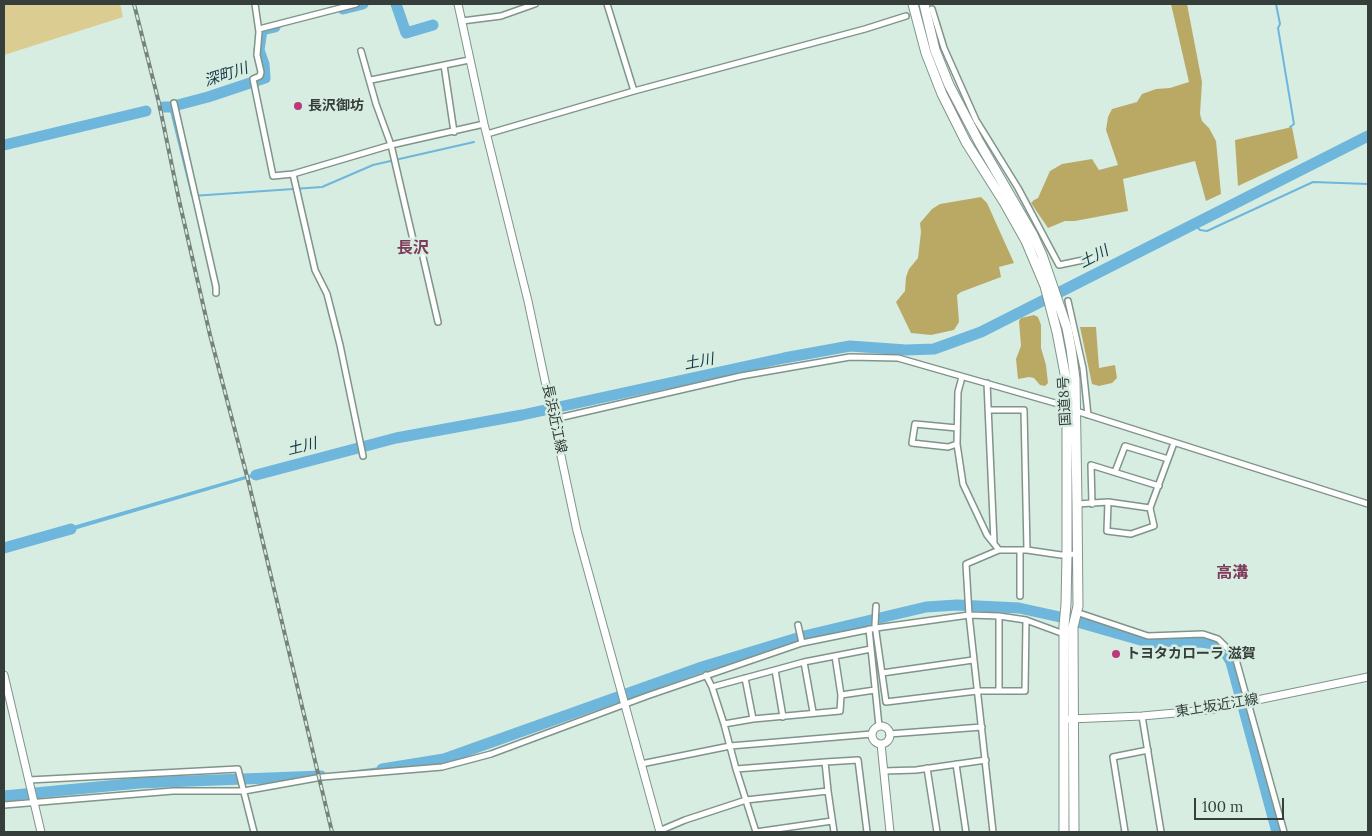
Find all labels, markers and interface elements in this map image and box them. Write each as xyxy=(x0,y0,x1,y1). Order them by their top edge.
water label: 深町川 xyxy=(202,59,250,91)
place label: 長沢御坊 xyxy=(308,98,364,114)
marker: 長沢御坊 xyxy=(292,100,304,112)
district label: 長沢 xyxy=(397,238,429,258)
water label: 土川 xyxy=(1077,242,1111,272)
water label: 土川 xyxy=(683,350,715,374)
street label: 国道8号 xyxy=(1055,376,1075,426)
street label: 長浜近江線 xyxy=(539,383,569,455)
water label: 土川 xyxy=(285,435,319,459)
district label: 高溝 xyxy=(1216,563,1248,583)
place label: トヨタカローラ 滋賀 xyxy=(1126,646,1256,662)
marker: トヨタカローラ 滋賀 xyxy=(1110,648,1122,660)
street label: 東上坂近江線 xyxy=(1174,691,1260,721)
scale bar xyxy=(1197,788,1287,820)
text: 100 m xyxy=(1202,797,1243,816)

